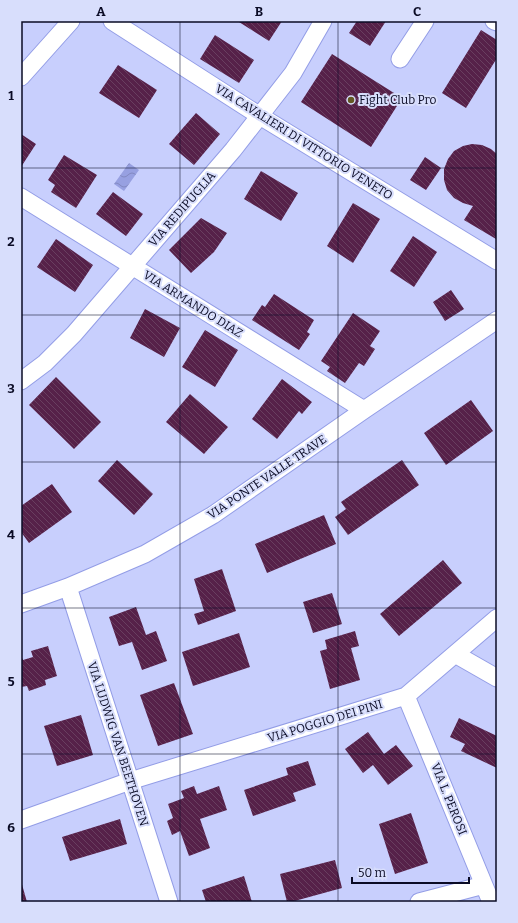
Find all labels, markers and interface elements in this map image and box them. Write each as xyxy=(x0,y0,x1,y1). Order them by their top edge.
text: A xyxy=(96,4,106,19)
text: B xyxy=(255,4,263,19)
text: C xyxy=(413,4,421,19)
street label: VIA CAVALIERI DI VITTORIO VENETO xyxy=(213,81,395,203)
text: 1 xyxy=(8,88,14,103)
place label: Fight Club Pro xyxy=(359,93,437,107)
marker: Fight Club Pro xyxy=(346,95,356,105)
street label: VIA REDIPUGLIA xyxy=(146,168,219,249)
text: 2 xyxy=(7,234,15,249)
street label: VIA ARMANDO DIAZ xyxy=(141,268,245,340)
text: 3 xyxy=(7,381,15,396)
street label: VIA PONTE VALLE TRAVE xyxy=(205,432,329,522)
text: 4 xyxy=(7,527,15,542)
street label: VIA LUDWIG VAN BEETHOVEN xyxy=(85,660,151,828)
text: 5 xyxy=(7,674,15,689)
street label: VIA POGGIO DEI PINI xyxy=(266,697,384,745)
street label: VIA L. PEROSI xyxy=(428,761,470,837)
text: 6 xyxy=(7,820,15,835)
scale bar xyxy=(352,859,469,885)
text: 50 m xyxy=(358,866,387,880)

